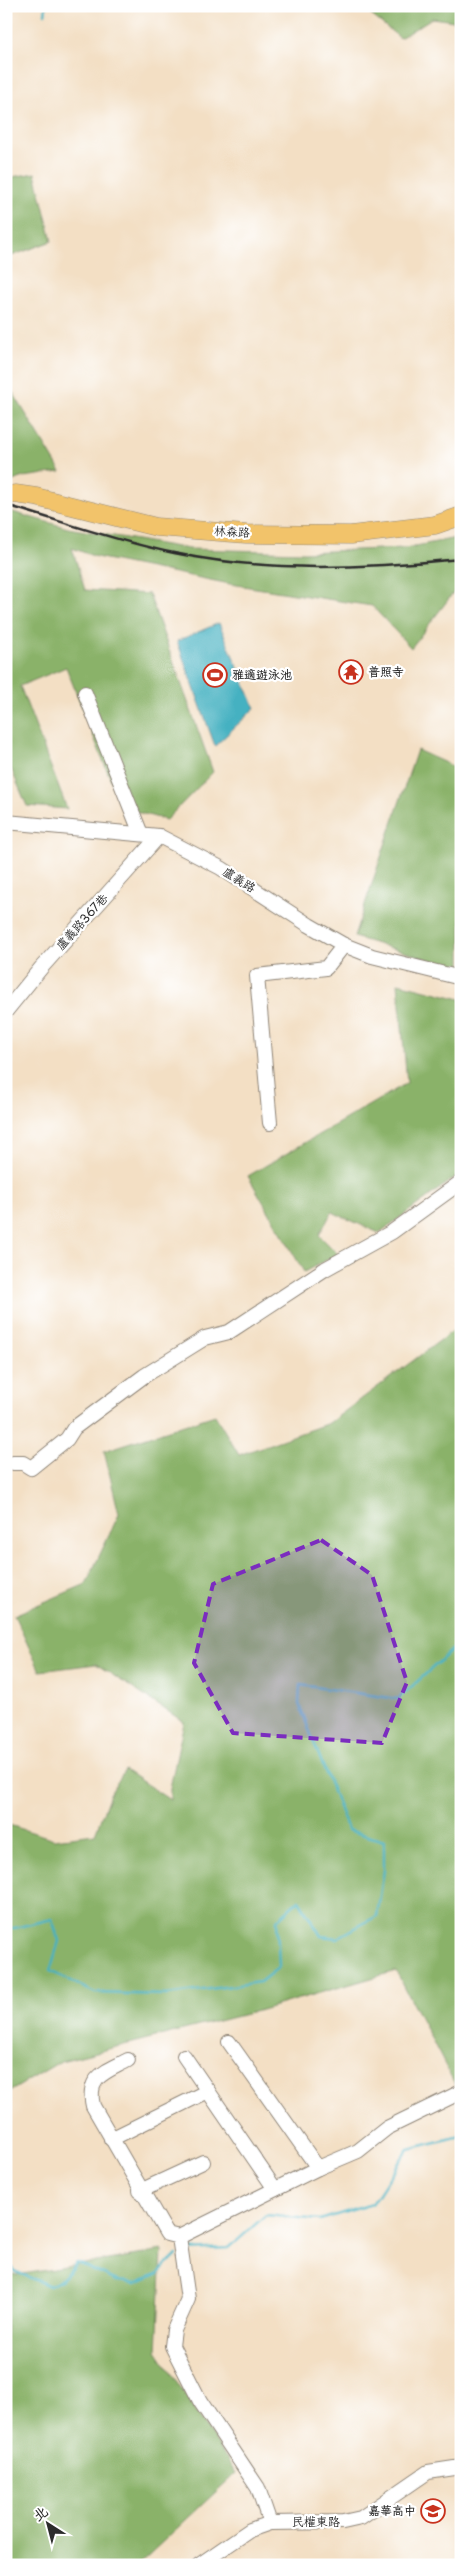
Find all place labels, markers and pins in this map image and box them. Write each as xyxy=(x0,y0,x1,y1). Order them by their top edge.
temple icon: 普照寺 xyxy=(338,659,364,685)
sports icon: 雅適遊泳池 xyxy=(202,662,228,688)
place label: 普照寺 xyxy=(368,662,404,680)
place label: 雅適遊泳池 xyxy=(232,665,292,683)
school or university icon: 嘉華高中 xyxy=(420,2498,446,2524)
place label: 嘉華高中 xyxy=(368,2501,416,2519)

